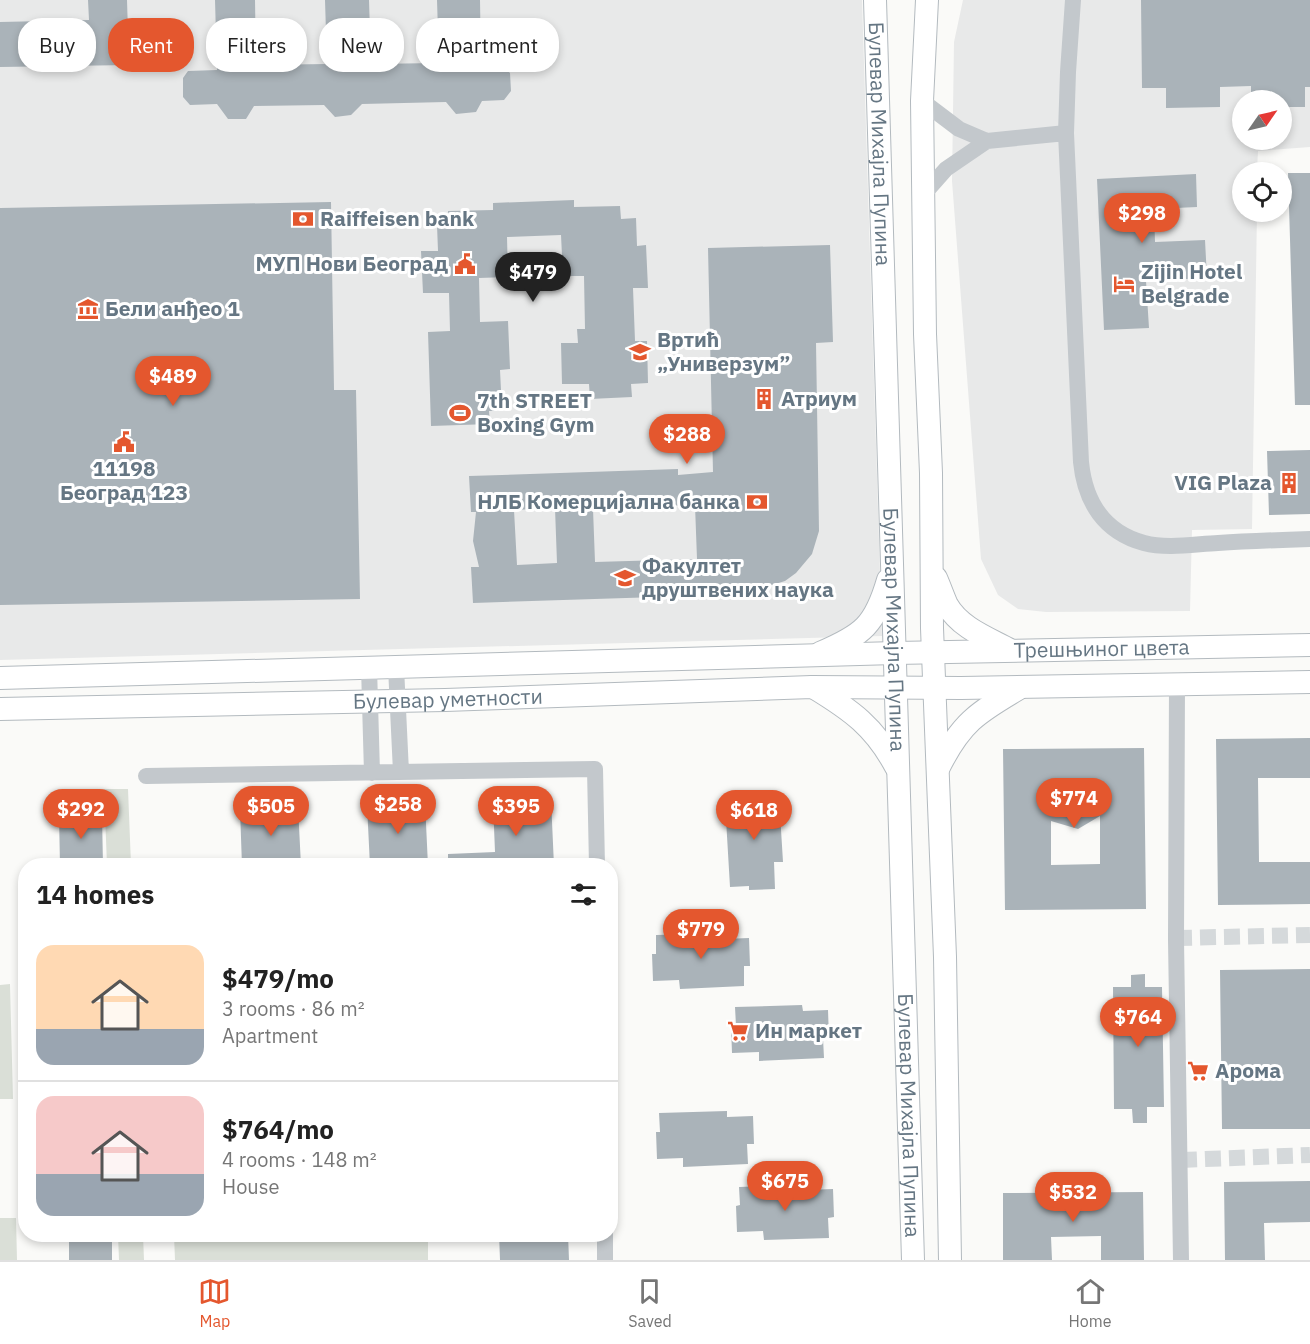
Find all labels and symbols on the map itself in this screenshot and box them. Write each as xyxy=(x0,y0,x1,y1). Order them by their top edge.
street label: Булевар Михајла Пупина xyxy=(863,21,898,266)
north arrow xyxy=(1232,90,1292,150)
pin: $298 xyxy=(1106,193,1178,244)
place label: Raiffeisen bank xyxy=(320,204,475,232)
bank icon: Raiffeisen bank xyxy=(291,207,315,231)
place label: МУП Нови Београд xyxy=(255,249,448,277)
public building icon: МУП Нови Београд xyxy=(453,252,477,276)
pin: $479 xyxy=(497,252,569,303)
place label: Zijin Hotel Belgrade xyxy=(1141,257,1242,309)
hotel icon: Zijin Hotel Belgrade xyxy=(1112,272,1136,296)
place label: Бели анђео 1 xyxy=(105,294,240,322)
museum icon: Бели анђео 1 xyxy=(76,297,100,321)
place label: Вртић „Универзум” xyxy=(657,325,791,377)
school or university icon: Вртић „Универзум” xyxy=(628,340,652,364)
pin: $489 xyxy=(137,356,209,407)
place label: Атриум xyxy=(781,384,857,412)
place label: 7th STREET Boxing Gym xyxy=(477,386,594,438)
building icon: Атриум xyxy=(752,387,776,411)
sports icon: 7th STREET Boxing Gym xyxy=(448,401,472,425)
pin: $288 xyxy=(651,414,723,465)
public building icon: 11198 Београд 123 xyxy=(112,430,136,454)
place label: 11198 Београд 123 xyxy=(60,454,188,506)
place label: VIG Plaza xyxy=(1174,468,1272,496)
building icon: VIG Plaza xyxy=(1277,471,1301,495)
place label: НЛБ Комерцијална банка xyxy=(477,487,740,515)
bank icon: НЛБ Комерцијална банка xyxy=(745,490,769,514)
street label: Булевар Михајла Пупина xyxy=(877,507,913,752)
place label: Факултет друштвених наука xyxy=(642,551,834,603)
school or university icon: Факултет друштвених наука xyxy=(613,566,637,590)
street label: Трешњиног цвета xyxy=(1013,632,1190,664)
street label: Булевар уметности xyxy=(353,682,543,715)
pin: $774 xyxy=(1038,778,1110,829)
pin: $258 xyxy=(362,784,434,835)
pin: $505 xyxy=(235,786,307,837)
pin: $395 xyxy=(480,786,552,837)
pin: $292 xyxy=(45,789,117,840)
pin: $618 xyxy=(718,790,790,841)
pin: $779 xyxy=(665,909,737,960)
street label: Булевар Михајла Пупина xyxy=(892,993,927,1238)
pin: $764 xyxy=(1102,997,1174,1048)
place label: Ин маркет xyxy=(755,1016,862,1044)
supermarket icon: Ин маркет xyxy=(726,1019,750,1043)
place label: Арома xyxy=(1215,1056,1281,1084)
supermarket icon: Арома xyxy=(1186,1059,1210,1083)
pin: $675 xyxy=(749,1161,821,1212)
pin: $532 xyxy=(1037,1172,1109,1223)

